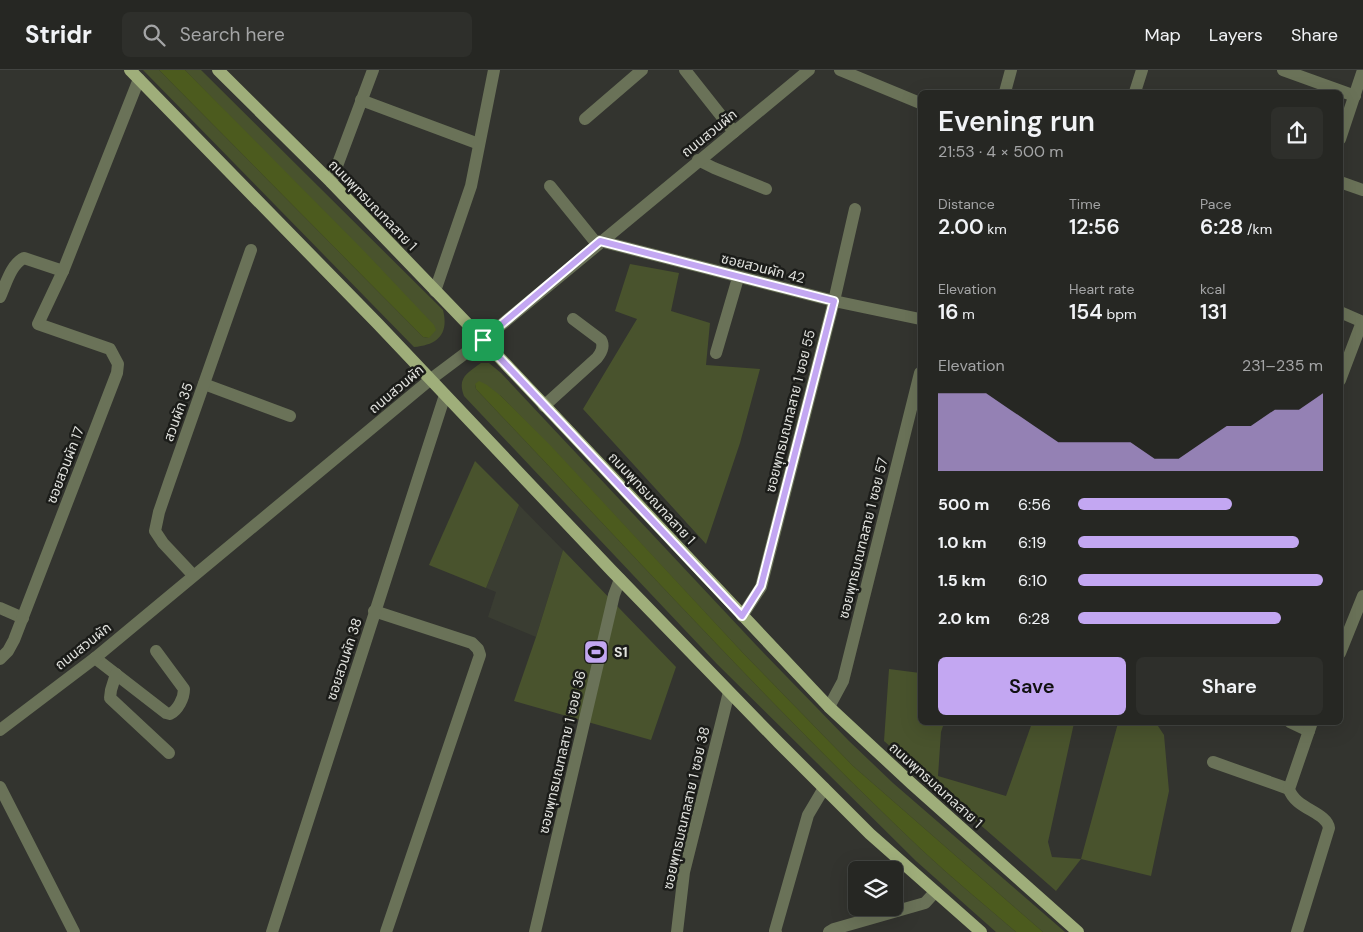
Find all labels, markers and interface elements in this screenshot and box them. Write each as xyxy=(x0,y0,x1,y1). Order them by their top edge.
search box xyxy=(122,12,472,57)
text: Stridr xyxy=(25,19,92,50)
icon: search xyxy=(140,21,168,49)
text: Search here xyxy=(180,22,285,47)
text: Map xyxy=(1145,23,1181,47)
text: Layers xyxy=(1209,23,1263,47)
text: Share xyxy=(1291,23,1338,47)
text: Evening run xyxy=(938,103,1095,140)
street label: ถนนสวนผัก xyxy=(677,105,741,161)
button: share xyxy=(1271,107,1323,159)
text: 21:53 · 4 × 500 m xyxy=(938,141,1064,162)
street label: ถนนพุทธมณฑลสาย 1 xyxy=(325,156,421,254)
text: Distance xyxy=(938,195,995,213)
text: Time xyxy=(1069,195,1101,213)
text: Pace xyxy=(1200,195,1231,213)
text: 2.00 xyxy=(938,213,984,241)
text: 12:56 xyxy=(1069,213,1120,241)
text: 6:28 xyxy=(1200,213,1243,241)
text: km xyxy=(984,220,1007,238)
text: /km xyxy=(1243,220,1272,238)
street label: ซอยสวนผัก 42 xyxy=(719,249,807,287)
text: Elevation xyxy=(938,280,996,298)
text: Heart rate xyxy=(1069,280,1134,298)
text: kcal xyxy=(1200,280,1225,298)
text: 16 xyxy=(938,298,959,326)
text: 154 xyxy=(1069,298,1103,326)
text: 131 xyxy=(1200,298,1227,326)
text: m xyxy=(959,305,975,323)
text: bpm xyxy=(1103,305,1136,323)
pin xyxy=(462,319,504,361)
icon: arrive xyxy=(469,326,497,354)
street label: ซอยพุทธมณฑลสาย 1 ซอย 55 xyxy=(761,328,819,494)
text: Elevation xyxy=(938,355,1005,376)
text: 231–235 m xyxy=(1242,355,1323,376)
street label: ถนนสวนผัก xyxy=(365,361,427,417)
street label: สวนผัก 35 xyxy=(159,380,197,444)
street label: ซอยสวนผัก 17 xyxy=(42,424,88,506)
street label: ถนนพุทธมณฑลสาย 1 xyxy=(605,448,699,548)
street label: ซอยพุทธมณฑลสาย 1 ซอย 57 xyxy=(834,456,892,620)
text: 500 m xyxy=(938,494,989,515)
text: 6:56 xyxy=(1018,494,1051,515)
text: 1.0 km xyxy=(938,532,987,553)
text: 6:19 xyxy=(1018,532,1046,553)
text: 1.5 km xyxy=(938,570,986,591)
text: 6:10 xyxy=(1018,570,1047,591)
text: 2.0 km xyxy=(938,608,990,629)
text: 6:28 xyxy=(1018,608,1050,629)
street label: ซอยสวนผัก 38 xyxy=(322,616,366,702)
street label: ถนนสวนผัก xyxy=(51,618,115,674)
sports icon: S1 xyxy=(583,639,609,665)
place label: S1 xyxy=(614,643,628,661)
button: Save xyxy=(938,657,1126,715)
button: Share xyxy=(1136,657,1323,715)
street label: ซอยพุทธมณฑลสาย 1 ซอย 36 xyxy=(534,669,590,835)
street label: ซอยพุทธมณฑลสาย 1 ซอย 38 xyxy=(658,725,714,891)
street label: ถนนพุทธมณฑลสาย 1 xyxy=(886,738,986,832)
map controls xyxy=(848,861,903,916)
button: layers xyxy=(848,861,903,916)

